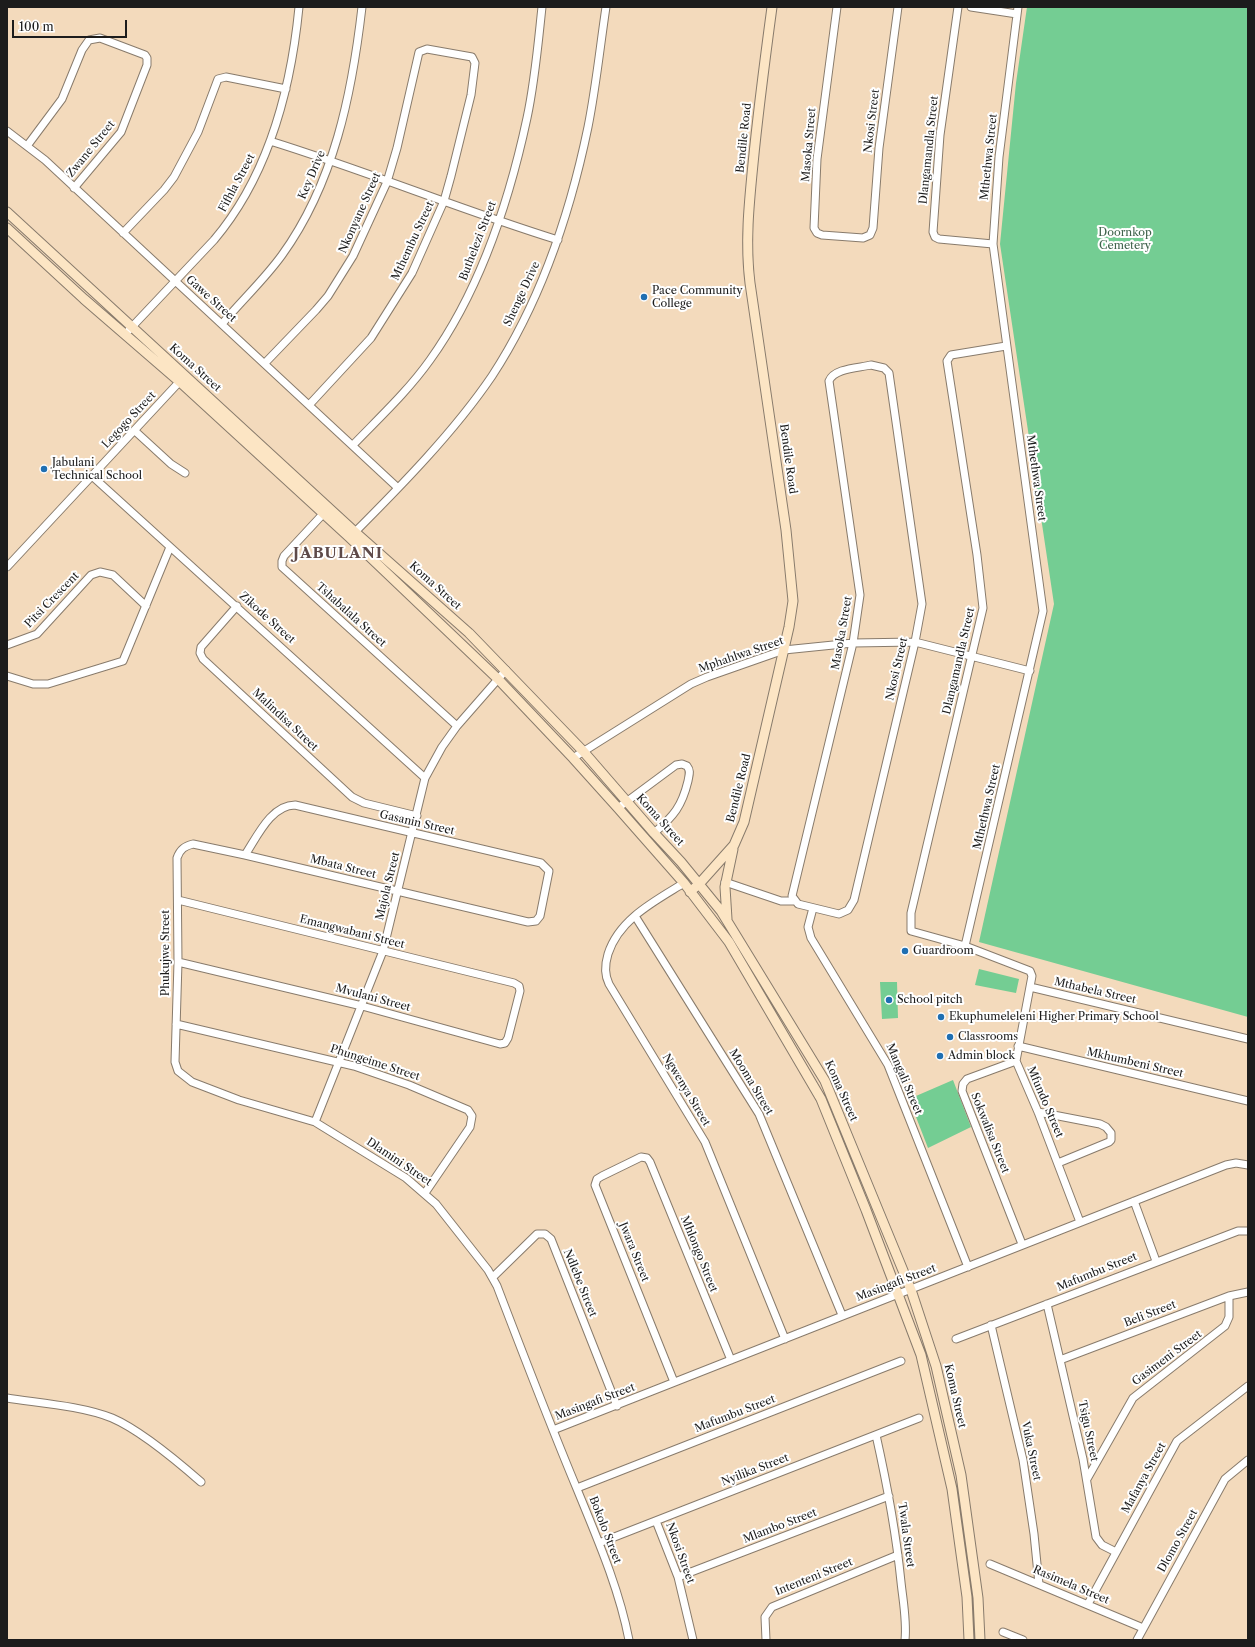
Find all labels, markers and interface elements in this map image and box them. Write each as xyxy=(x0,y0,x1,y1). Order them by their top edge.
scale bar xyxy=(14,12,129,38)
text: 100 m xyxy=(19,19,54,34)
street label: Nkosi Street xyxy=(862,88,882,154)
street label: Dlangamandla Street xyxy=(917,95,941,205)
street label: Bendile Road xyxy=(734,102,754,174)
street label: Masoka Street xyxy=(799,107,819,183)
street label: Mthethwa Street xyxy=(978,113,1000,201)
street label: Zwane Street xyxy=(64,118,118,180)
street label: Key Drive xyxy=(296,149,328,201)
street label: Fifhla Street xyxy=(216,152,258,214)
street label: Nkonyane Street xyxy=(336,171,384,255)
street label: Mthembu Street xyxy=(389,199,437,283)
street label: Buthelezi Street xyxy=(457,199,499,283)
park label: Doornkop Cemetery xyxy=(1098,226,1152,252)
street label: Shenge Drive xyxy=(501,260,543,328)
street label: Gawe Street xyxy=(183,273,239,325)
place label: Pace Community College xyxy=(652,284,743,310)
marker: Pace Community College xyxy=(639,292,649,302)
street label: Koma Street xyxy=(166,341,224,395)
street label: Legogo Street xyxy=(99,389,159,451)
street label: Bendile Road xyxy=(777,423,799,495)
street label: Mthethwa Street xyxy=(1023,434,1049,522)
place label: Jabulani Technical School xyxy=(52,456,142,482)
marker: Jabulani Technical School xyxy=(39,464,49,474)
district label: JABULANI xyxy=(293,545,383,563)
street label: Koma Street xyxy=(406,559,464,613)
street label: Pitsi Crescent xyxy=(22,569,82,631)
street label: Tshabalala Street xyxy=(313,580,389,650)
street label: Zikode Street xyxy=(236,590,298,646)
street label: Masoka Street xyxy=(829,595,855,671)
street label: Dlangamandla Street xyxy=(940,606,978,716)
street label: Mphahlwa Street xyxy=(697,634,785,676)
street label: Nkosi Street xyxy=(883,636,911,702)
street label: Malindisa Street xyxy=(249,686,321,754)
street label: Bendile Road xyxy=(724,752,754,824)
street label: Mthethwa Street xyxy=(971,763,1003,851)
street label: Koma Street xyxy=(633,791,687,849)
street label: Gasanin Street xyxy=(378,808,456,838)
street label: Majola Street xyxy=(373,851,403,921)
street label: Mbata Street xyxy=(309,852,377,882)
street label: Phukujwe Street xyxy=(159,910,173,996)
street label: Emangwabani Street xyxy=(298,913,406,951)
place label: Guardroom xyxy=(913,944,974,958)
marker: Guardroom xyxy=(900,946,910,956)
street label: Mthabela Street xyxy=(1053,975,1137,1007)
street label: Mvulani Street xyxy=(334,982,412,1014)
place label: School pitch xyxy=(897,993,963,1007)
marker: School pitch xyxy=(884,995,894,1005)
place label: Ekuphumeleleni Higher Primary School xyxy=(949,1010,1159,1024)
marker: Ekuphumeleleni Higher Primary School xyxy=(936,1012,946,1022)
place label: Classrooms xyxy=(958,1030,1018,1044)
marker: Classrooms xyxy=(945,1032,955,1042)
street label: Mangali Street xyxy=(883,1041,925,1117)
street label: Phungeime Street xyxy=(328,1042,422,1084)
street label: Mkhumbeni Street xyxy=(1086,1045,1184,1081)
street label: Mooma Street xyxy=(726,1047,776,1117)
place label: Admin block xyxy=(948,1049,1015,1063)
street label: Ngwenya Street xyxy=(659,1051,713,1129)
marker: Admin block xyxy=(935,1051,945,1061)
street label: Koma Street xyxy=(822,1059,860,1123)
street label: Mfundo Street xyxy=(1024,1064,1066,1140)
street label: Sokwalisa Street xyxy=(968,1091,1012,1175)
street label: Dlamini Street xyxy=(364,1135,434,1189)
street label: Mhlongo Street xyxy=(678,1214,720,1294)
street label: Jwara Street xyxy=(616,1220,652,1284)
street label: Ndlebe Street xyxy=(560,1247,600,1319)
street label: Mafumbu Street xyxy=(1055,1250,1139,1294)
street label: Masingafi Street xyxy=(854,1262,938,1304)
street label: Beli Street xyxy=(1122,1298,1178,1330)
street label: Gasimeni Street xyxy=(1130,1328,1204,1388)
street label: Koma Street xyxy=(941,1363,969,1429)
street label: Masingafi Street xyxy=(553,1381,637,1423)
street label: Mafumbu Street xyxy=(693,1393,777,1435)
street label: Tsigu Street xyxy=(1075,1399,1101,1463)
street label: Vuka Street xyxy=(1018,1420,1044,1482)
street label: Mafanya Street xyxy=(1119,1440,1169,1516)
street label: Nyilika Street xyxy=(720,1451,790,1489)
street label: Bokolo Street xyxy=(586,1494,624,1566)
street label: Twala Street xyxy=(895,1502,917,1568)
street label: Mlambo Street xyxy=(741,1506,819,1546)
street label: Dlomo Street xyxy=(1155,1507,1201,1575)
street label: Nkosi Street xyxy=(663,1521,697,1585)
street label: Intenteni Street xyxy=(773,1555,855,1599)
street label: Rasimela Street xyxy=(1031,1563,1111,1607)

